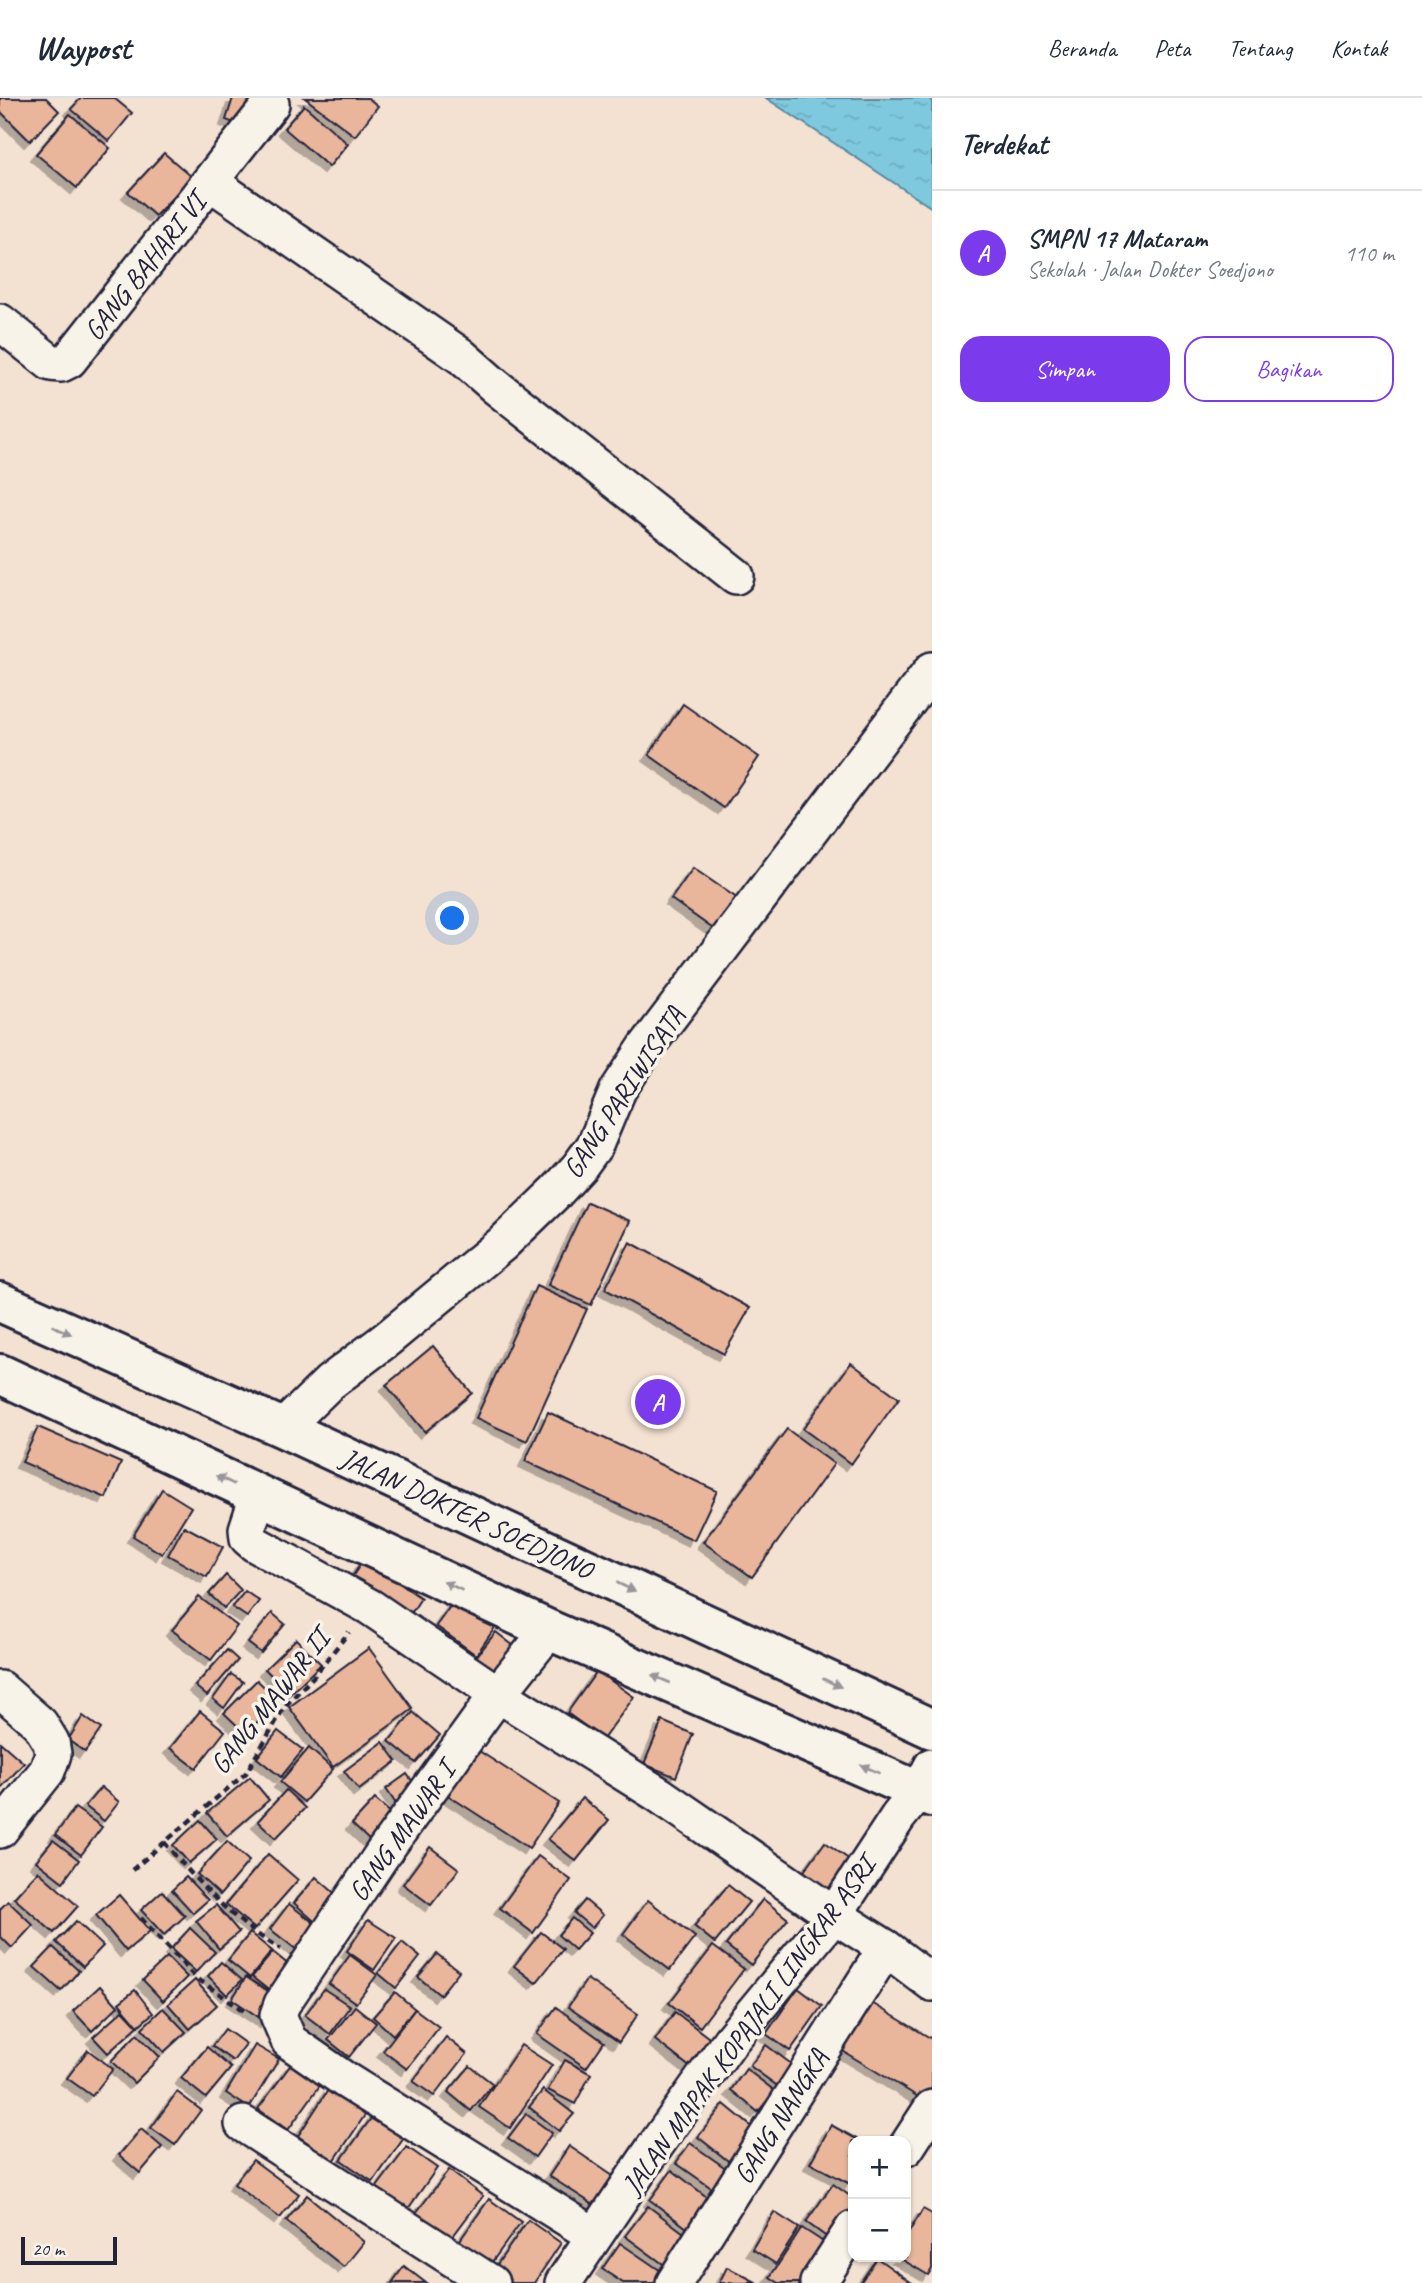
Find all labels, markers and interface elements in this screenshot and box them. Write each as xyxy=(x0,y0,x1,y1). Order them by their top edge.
text: Waypost xyxy=(35,27,131,69)
text: Beranda xyxy=(1048,33,1116,63)
text: Peta xyxy=(1154,33,1190,63)
text: Tentang xyxy=(1228,33,1293,63)
text: Kontak xyxy=(1331,33,1387,63)
text: Terdekat xyxy=(960,125,1048,163)
street label: GANG BAHARI VI xyxy=(76,181,216,347)
text: SMPN 17 Mataram xyxy=(1027,222,1207,255)
text: A xyxy=(977,239,989,268)
text: 110 m xyxy=(1345,239,1394,268)
text: Sekolah · Jalan Dokter Soedjono xyxy=(1027,255,1273,284)
button: Simpan xyxy=(960,336,1170,402)
button: Bagikan xyxy=(1184,336,1394,402)
your location xyxy=(435,901,469,935)
street label: GANG PARIWISATA xyxy=(555,999,692,1185)
one-way arrow xyxy=(52,1325,73,1336)
pin: A xyxy=(635,1376,681,1428)
street label: JALAN DOKTER SOEDJONO xyxy=(334,1439,601,1588)
one-way arrow xyxy=(215,1474,235,1486)
one-way arrow xyxy=(443,1580,463,1592)
one-way arrow xyxy=(616,1581,636,1593)
street label: GANG MAWAR II xyxy=(202,1617,340,1781)
one-way arrow xyxy=(651,1673,671,1685)
one-way arrow xyxy=(822,1678,843,1689)
street label: GANG MAWAR I xyxy=(341,1750,466,1908)
one-way arrow xyxy=(859,1764,880,1775)
street label: JALAN MAPAK KOPAJALI LINGKAR ASRI xyxy=(613,1845,886,2203)
street label: GANG NANGKA xyxy=(725,2042,836,2190)
map controls xyxy=(848,2136,911,2262)
button: + xyxy=(848,2136,911,2199)
button: − xyxy=(848,2199,911,2262)
scale bar xyxy=(21,2234,117,2266)
text: 20 m xyxy=(32,2237,64,2261)

